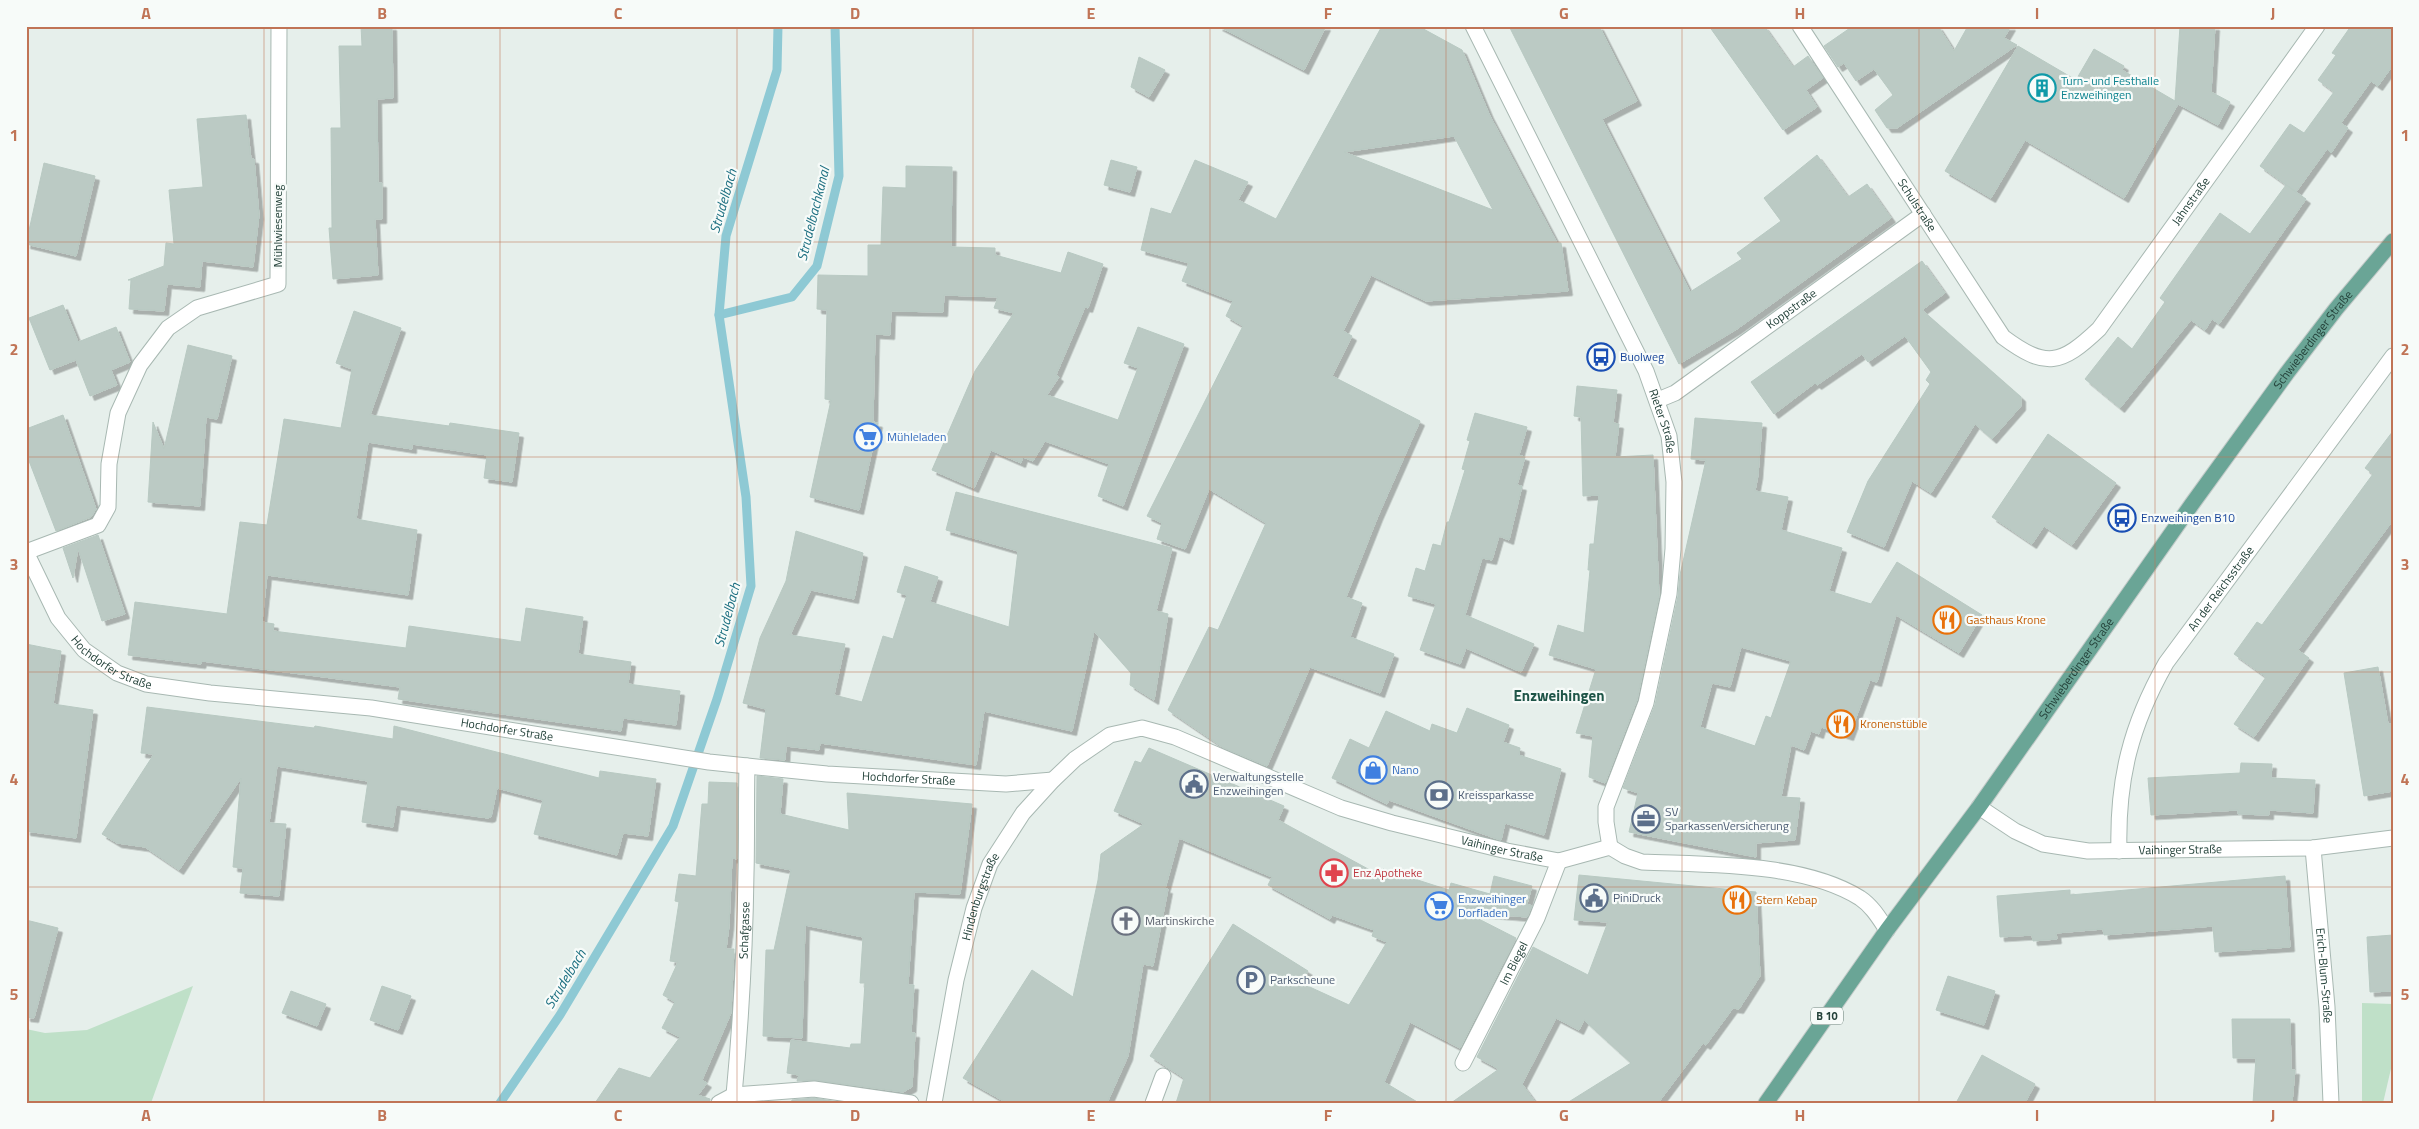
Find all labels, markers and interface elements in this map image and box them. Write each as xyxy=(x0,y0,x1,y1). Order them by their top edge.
text: A xyxy=(141,1,151,25)
text: B xyxy=(377,1,387,25)
text: C xyxy=(614,1,623,25)
text: D xyxy=(850,1,860,25)
text: E xyxy=(1087,1,1096,25)
text: F xyxy=(1324,1,1333,25)
text: G xyxy=(1559,1,1569,25)
text: H xyxy=(1795,1,1805,25)
text: I xyxy=(2035,1,2039,25)
text: J xyxy=(2271,1,2275,25)
place label: Turn- und Festhalle Enzweihingen xyxy=(2061,71,2159,104)
building icon: Turn- und Festhalle Enzweihingen xyxy=(2027,73,2057,103)
text: 1 xyxy=(10,123,18,147)
text: 1 xyxy=(2401,123,2409,147)
water label: Strudelbachkanal xyxy=(791,163,835,263)
water label: Strudelbach xyxy=(703,165,742,235)
street label: Jahnstraße xyxy=(2167,173,2214,229)
street label: Schulstraße xyxy=(1893,174,1942,235)
street label: Mühlwiesenweg xyxy=(268,185,287,267)
street label: Koppstraße xyxy=(1762,284,1820,333)
street label: Schwieberdinger Straße xyxy=(2268,286,2357,393)
text: 2 xyxy=(10,337,18,361)
text: 2 xyxy=(2401,337,2409,361)
bus stop icon: Buolweg xyxy=(1586,342,1616,372)
place label: Buolweg xyxy=(1620,347,1664,366)
street label: Rieter Straße xyxy=(1644,386,1681,454)
supermarket icon: Mühleladen xyxy=(853,422,883,452)
place label: Mühleladen xyxy=(887,427,946,446)
bus stop icon: Enzweihingen B10 xyxy=(2107,503,2137,533)
place label: Enzweihingen B10 xyxy=(2141,508,2235,527)
street label: An der Reichsstraße xyxy=(2183,542,2258,635)
text: 3 xyxy=(10,552,18,576)
text: 3 xyxy=(2401,552,2409,576)
water label: Strudelbach xyxy=(708,579,745,649)
restaurant icon: Gasthaus Krone xyxy=(1932,605,1962,635)
place label: Gasthaus Krone xyxy=(1966,610,2046,629)
street label: Schwieberdinger Straße xyxy=(2033,613,2118,723)
street label: Hochdorfer Straße xyxy=(67,631,153,694)
district label: Enzweihingen xyxy=(1514,684,1604,707)
restaurant icon: Kronenstüble xyxy=(1826,709,1856,739)
street label: Hochdorfer Straße xyxy=(459,712,555,746)
place label: Kronenstüble xyxy=(1860,714,1927,733)
shop icon: Nano xyxy=(1358,755,1388,785)
place label: Nano xyxy=(1392,760,1419,779)
street label: Hochdorfer Straße xyxy=(861,766,956,790)
text: 4 xyxy=(10,767,19,791)
place label: Verwaltungsstelle Enzweihingen xyxy=(1213,767,1304,800)
text: 4 xyxy=(2401,767,2410,791)
public building icon: Verwaltungsstelle Enzweihingen xyxy=(1179,769,1209,799)
bank icon: Kreissparkasse xyxy=(1424,780,1454,810)
place label: Kreissparkasse xyxy=(1458,785,1534,804)
place label: SV SparkassenVersicherung xyxy=(1665,802,1789,835)
office icon: SV SparkassenVersicherung xyxy=(1631,804,1661,834)
street label: Vaihinger Straße xyxy=(1459,830,1545,867)
street label: Vaihinger Straße xyxy=(2138,839,2222,859)
street label: Hindenburgstraße xyxy=(956,849,1004,942)
pharmacy icon: Enz Apotheke xyxy=(1319,858,1349,888)
place label: Enz Apotheke xyxy=(1353,863,1422,882)
public building icon: PiniDruck xyxy=(1579,883,1609,913)
restaurant icon: Stern Kebap xyxy=(1722,885,1752,915)
place label: PiniDruck xyxy=(1613,888,1661,907)
place label: Enzweihinger Dorfladen xyxy=(1458,889,1526,922)
place label: Stern Kebap xyxy=(1756,890,1817,909)
supermarket icon: Enzweihinger Dorfladen xyxy=(1424,891,1454,921)
street label: Schafgasse xyxy=(733,901,754,960)
church icon: Martinskirche xyxy=(1111,906,1141,936)
place label: Martinskirche xyxy=(1145,911,1214,930)
street label: Erich-Blum-Straße xyxy=(2311,927,2338,1024)
street label: Im Biegel xyxy=(1494,938,1533,988)
water label: Strudelbach xyxy=(539,944,591,1012)
parking icon: Parkscheune xyxy=(1236,965,1266,995)
place label: Parkscheune xyxy=(1270,970,1335,989)
text: 5 xyxy=(10,982,19,1006)
text: 5 xyxy=(2401,982,2410,1006)
road number: B 10 xyxy=(1811,1008,1843,1024)
text: A xyxy=(141,1103,151,1127)
text: B xyxy=(377,1103,387,1127)
text: C xyxy=(614,1103,623,1127)
text: D xyxy=(850,1103,860,1127)
text: E xyxy=(1087,1103,1096,1127)
text: F xyxy=(1324,1103,1333,1127)
text: G xyxy=(1559,1103,1569,1127)
text: H xyxy=(1795,1103,1805,1127)
text: I xyxy=(2035,1103,2039,1127)
text: J xyxy=(2271,1103,2275,1127)

